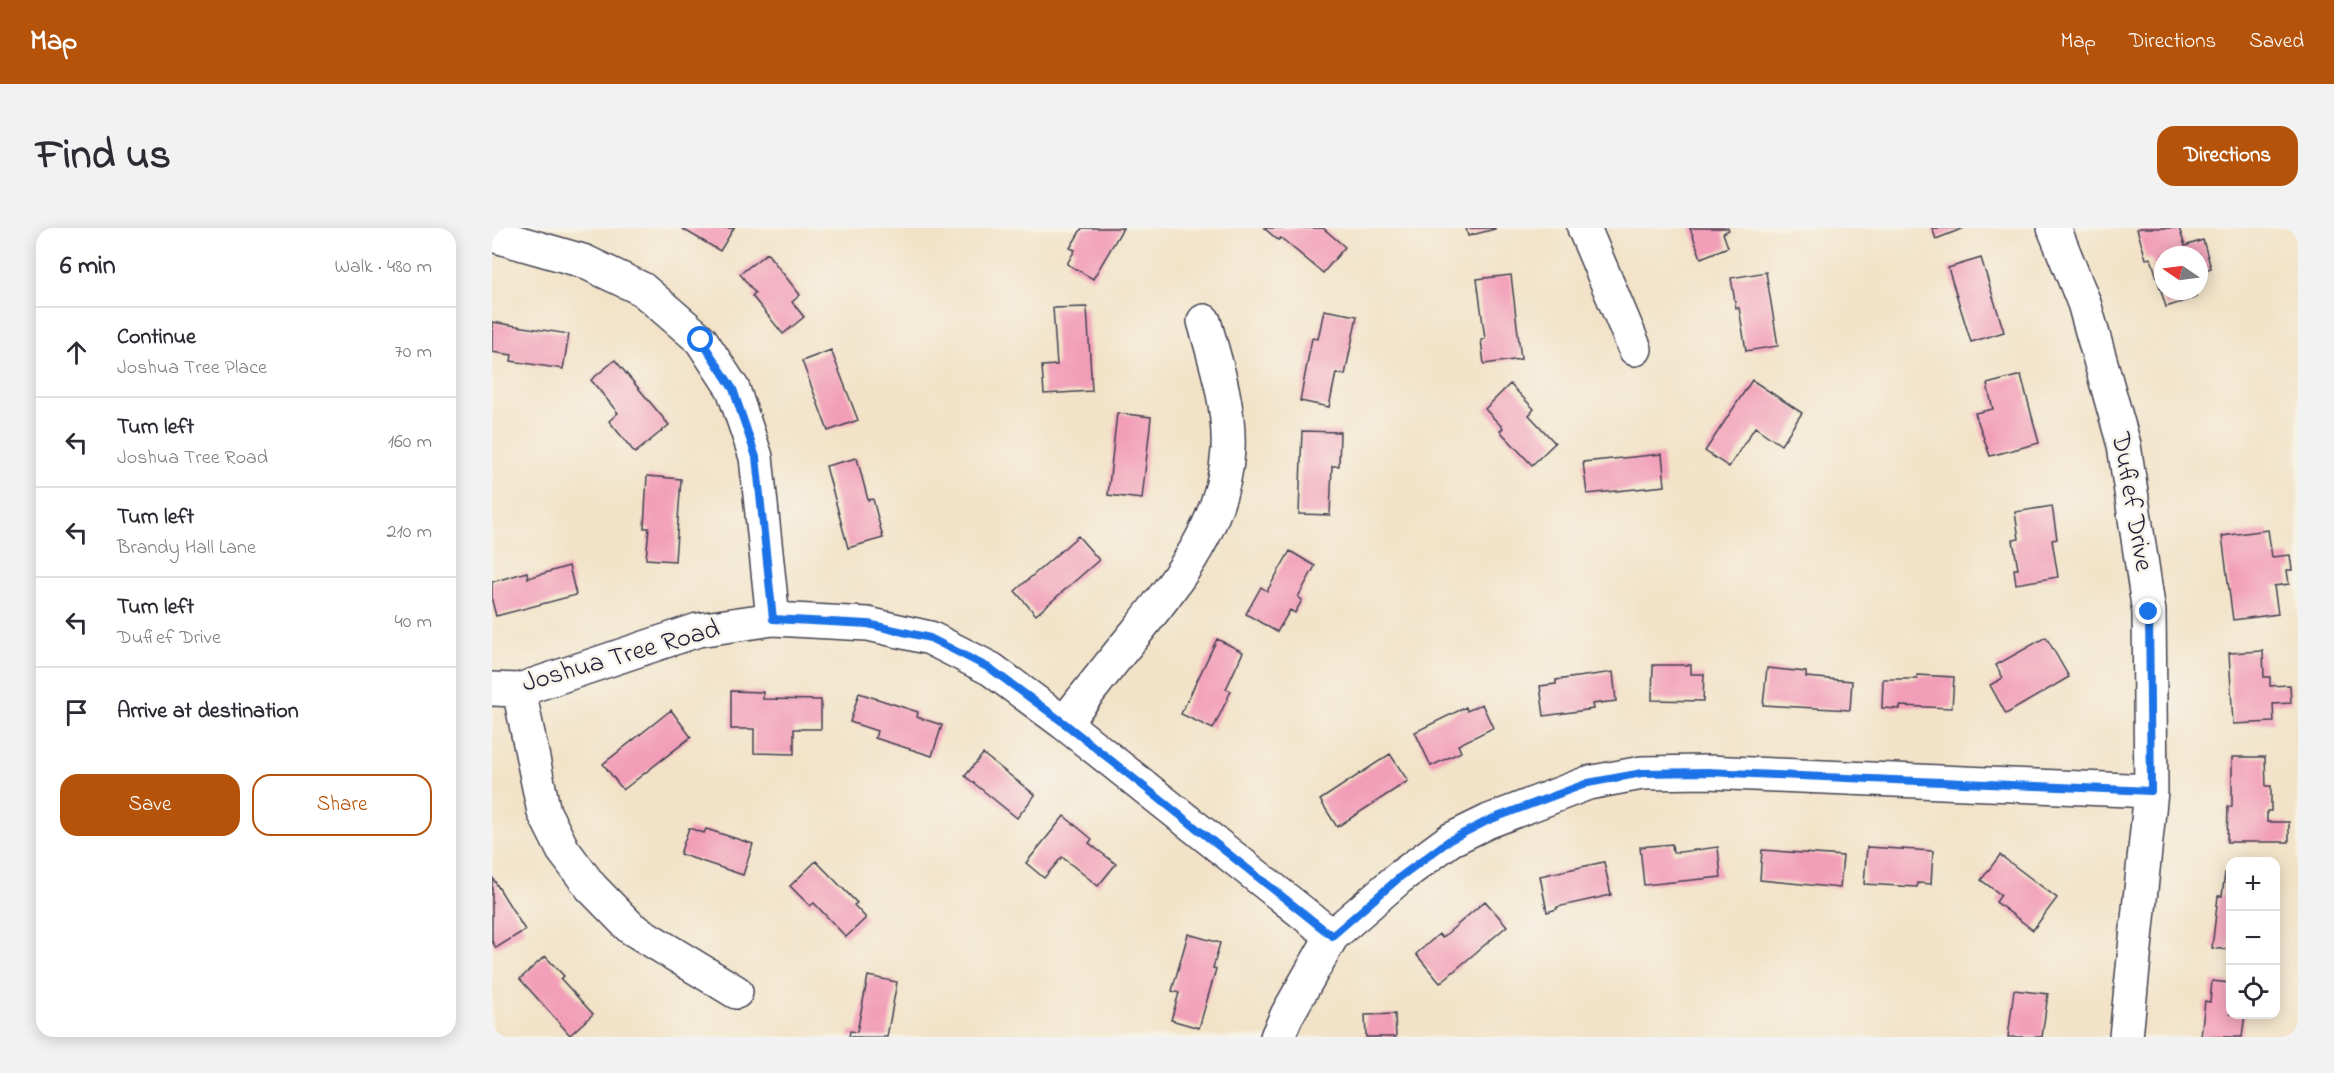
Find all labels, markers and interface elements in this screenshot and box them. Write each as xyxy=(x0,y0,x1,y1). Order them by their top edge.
text: Map xyxy=(30,22,77,63)
text: Map xyxy=(2060,27,2096,57)
text: Directions xyxy=(2129,27,2216,57)
text: Saved xyxy=(2249,27,2304,57)
text: Find us xyxy=(36,126,171,187)
button: Directions xyxy=(2157,126,2298,186)
north arrow xyxy=(2154,246,2208,300)
text: 6 min xyxy=(60,248,116,286)
text: Walk · 480 m xyxy=(334,253,432,282)
text: Continue xyxy=(117,322,196,354)
route start xyxy=(687,326,713,352)
icon: ahead xyxy=(60,336,93,369)
text: 70 m xyxy=(395,338,432,367)
text: Joshua Tree Place xyxy=(117,354,267,383)
text: Turn left xyxy=(117,412,194,444)
icon: left xyxy=(60,426,93,459)
text: 160 m xyxy=(388,428,432,457)
street label: Dufief Drive xyxy=(2099,429,2163,575)
text: Joshua Tree Road xyxy=(117,444,268,473)
text: Turn left xyxy=(117,502,194,534)
icon: left xyxy=(60,516,93,549)
text: 210 m xyxy=(387,518,432,547)
text: Brandy Hall Lane xyxy=(117,534,256,563)
text: Turn left xyxy=(117,592,194,624)
route end xyxy=(2135,598,2161,624)
icon: left xyxy=(60,606,93,639)
text: 40 m xyxy=(395,608,432,637)
street label: Joshua Tree Road xyxy=(518,610,724,704)
text: Dufief Drive xyxy=(117,624,221,653)
icon: arrive xyxy=(60,696,93,729)
text: Arrive at destination xyxy=(117,696,299,728)
button: Save xyxy=(60,774,240,836)
button: Share xyxy=(252,774,432,836)
map controls xyxy=(2226,857,2280,1019)
button: + xyxy=(2226,857,2280,911)
button: − xyxy=(2226,911,2280,965)
button: locate xyxy=(2226,965,2280,1019)

